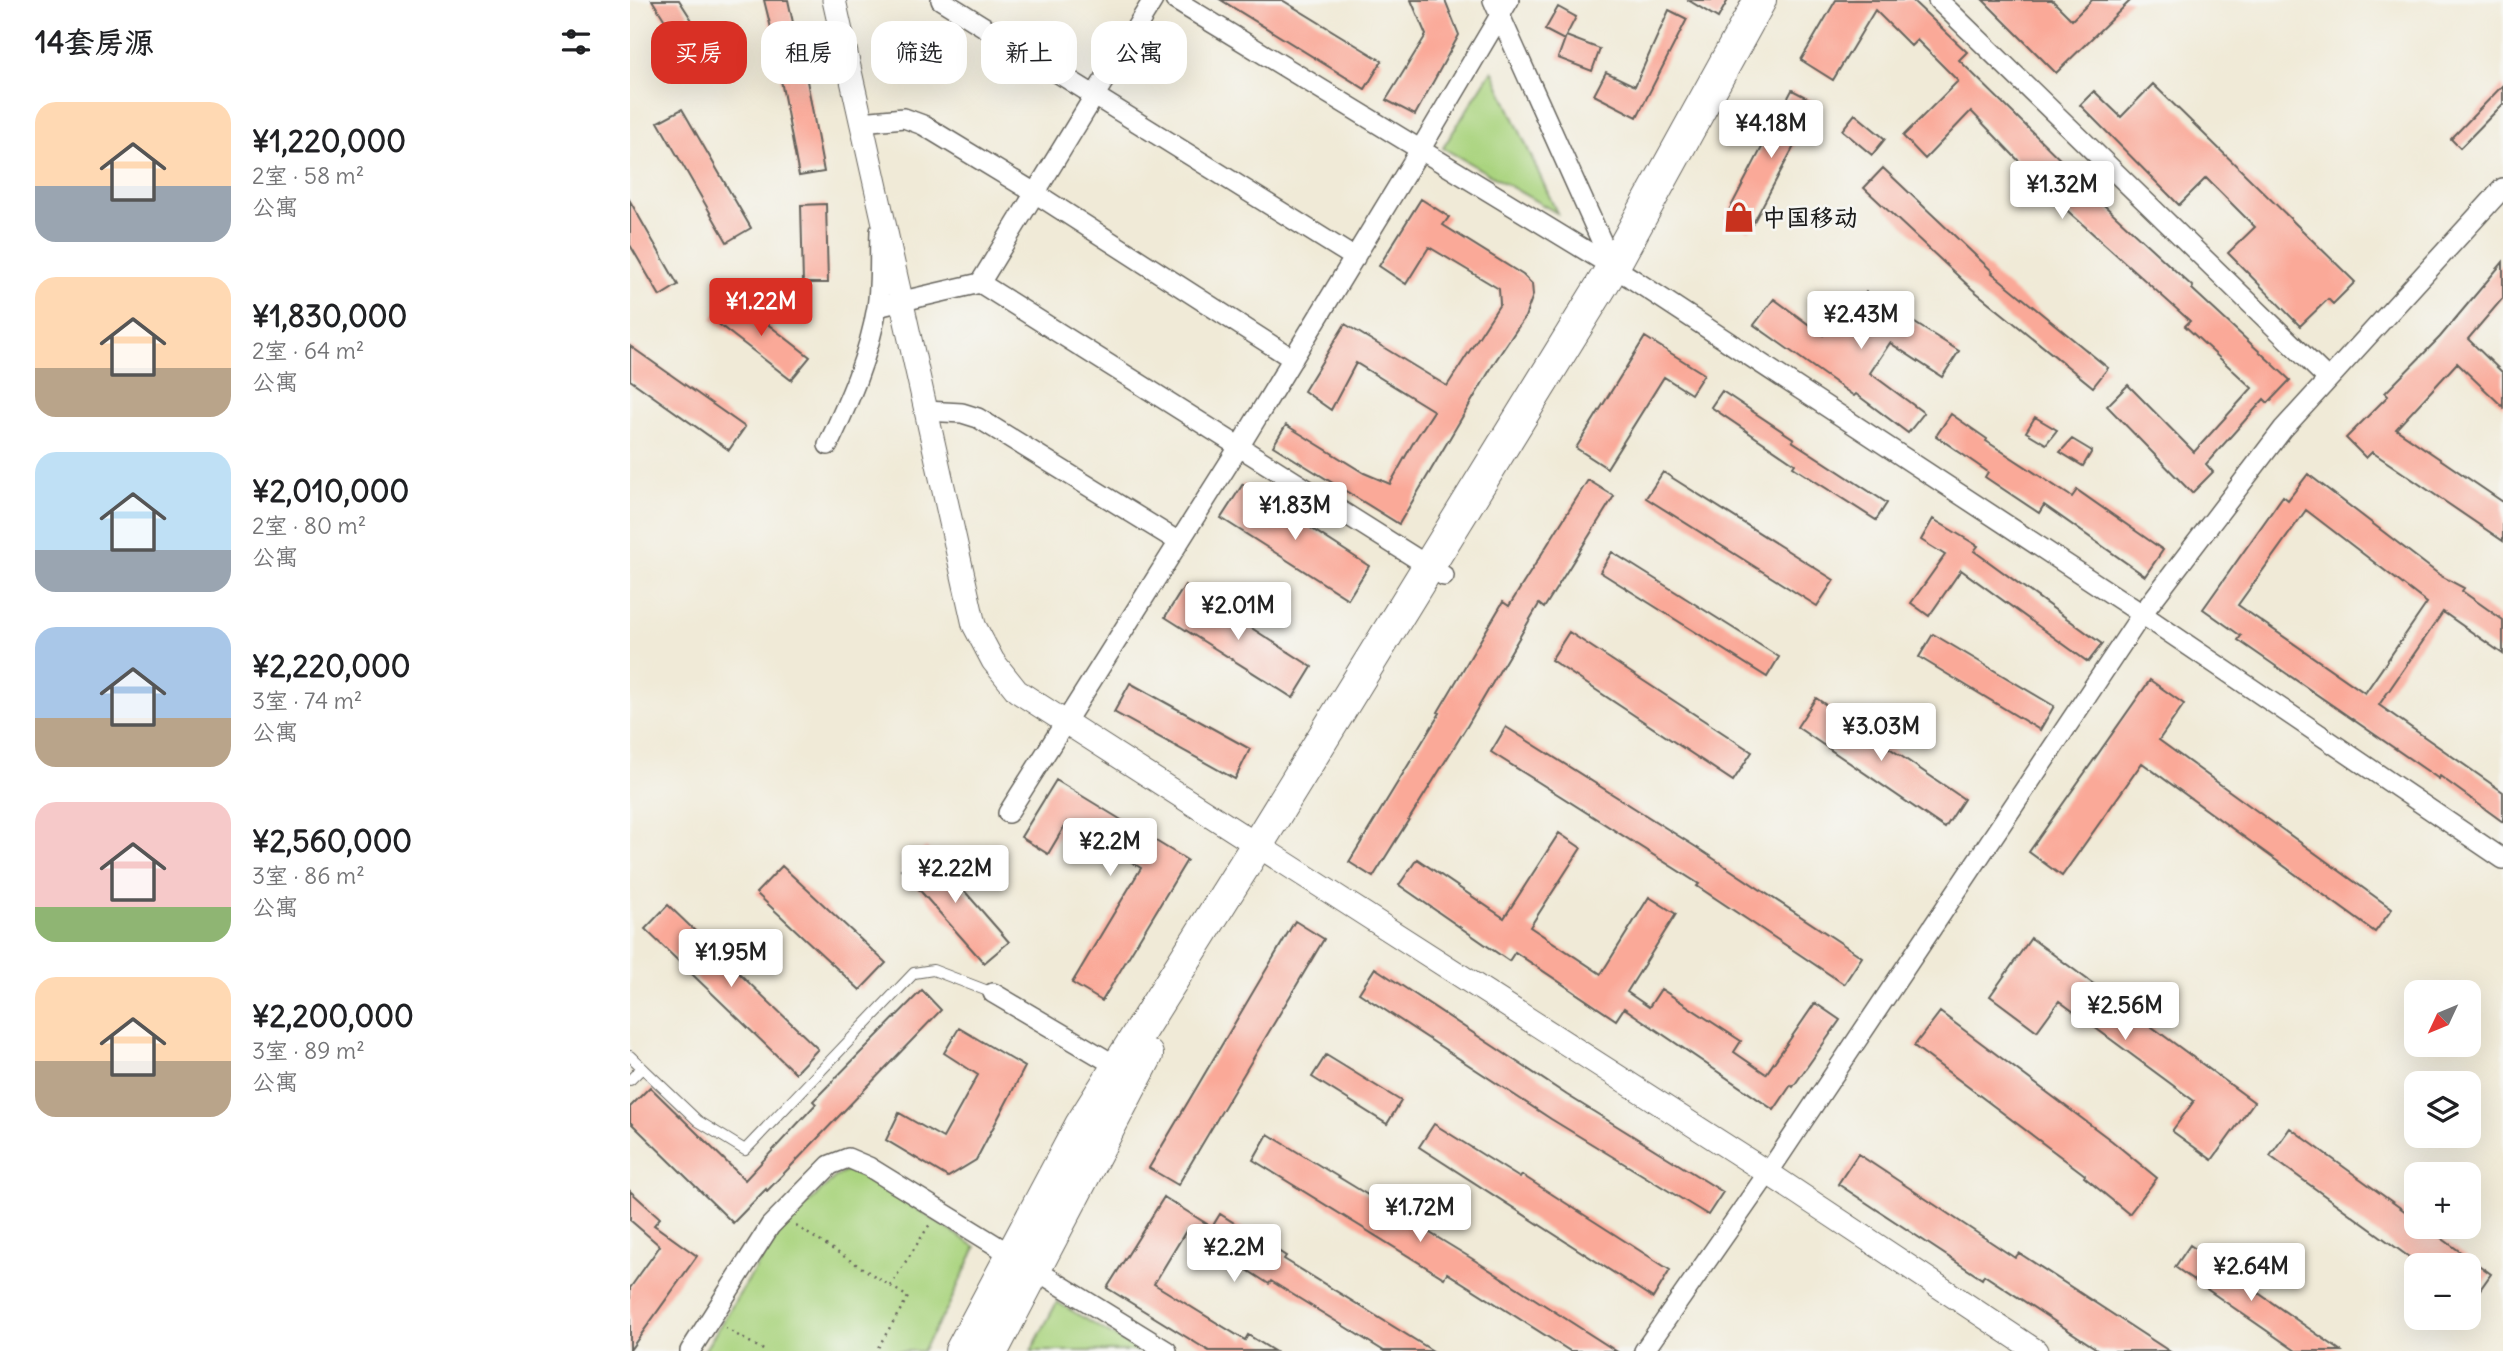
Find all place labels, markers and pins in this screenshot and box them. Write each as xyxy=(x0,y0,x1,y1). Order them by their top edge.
pin: ¥4.18M xyxy=(1714,100,1828,160)
pin: ¥1.32M xyxy=(2005,162,2119,221)
shop icon: 中国移动 xyxy=(1722,200,1756,234)
place label: 中国移动 xyxy=(1762,202,1858,232)
pin: ¥1.22M xyxy=(704,278,818,338)
pin: ¥2.43M xyxy=(1804,292,1918,351)
pin: ¥1.83M xyxy=(1238,482,1352,542)
pin: ¥2.01M xyxy=(1181,582,1295,642)
pin: ¥3.03M xyxy=(1824,704,1938,763)
pin: ¥2.2M xyxy=(1061,818,1159,878)
pin: ¥2.22M xyxy=(898,846,1012,905)
pin: ¥1.95M xyxy=(674,930,788,989)
pin: ¥2.56M xyxy=(2068,982,2182,1042)
pin: ¥1.72M xyxy=(1363,1184,1477,1244)
pin: ¥2.2M xyxy=(1185,1224,1283,1284)
pin: ¥2.64M xyxy=(2194,1244,2308,1303)

